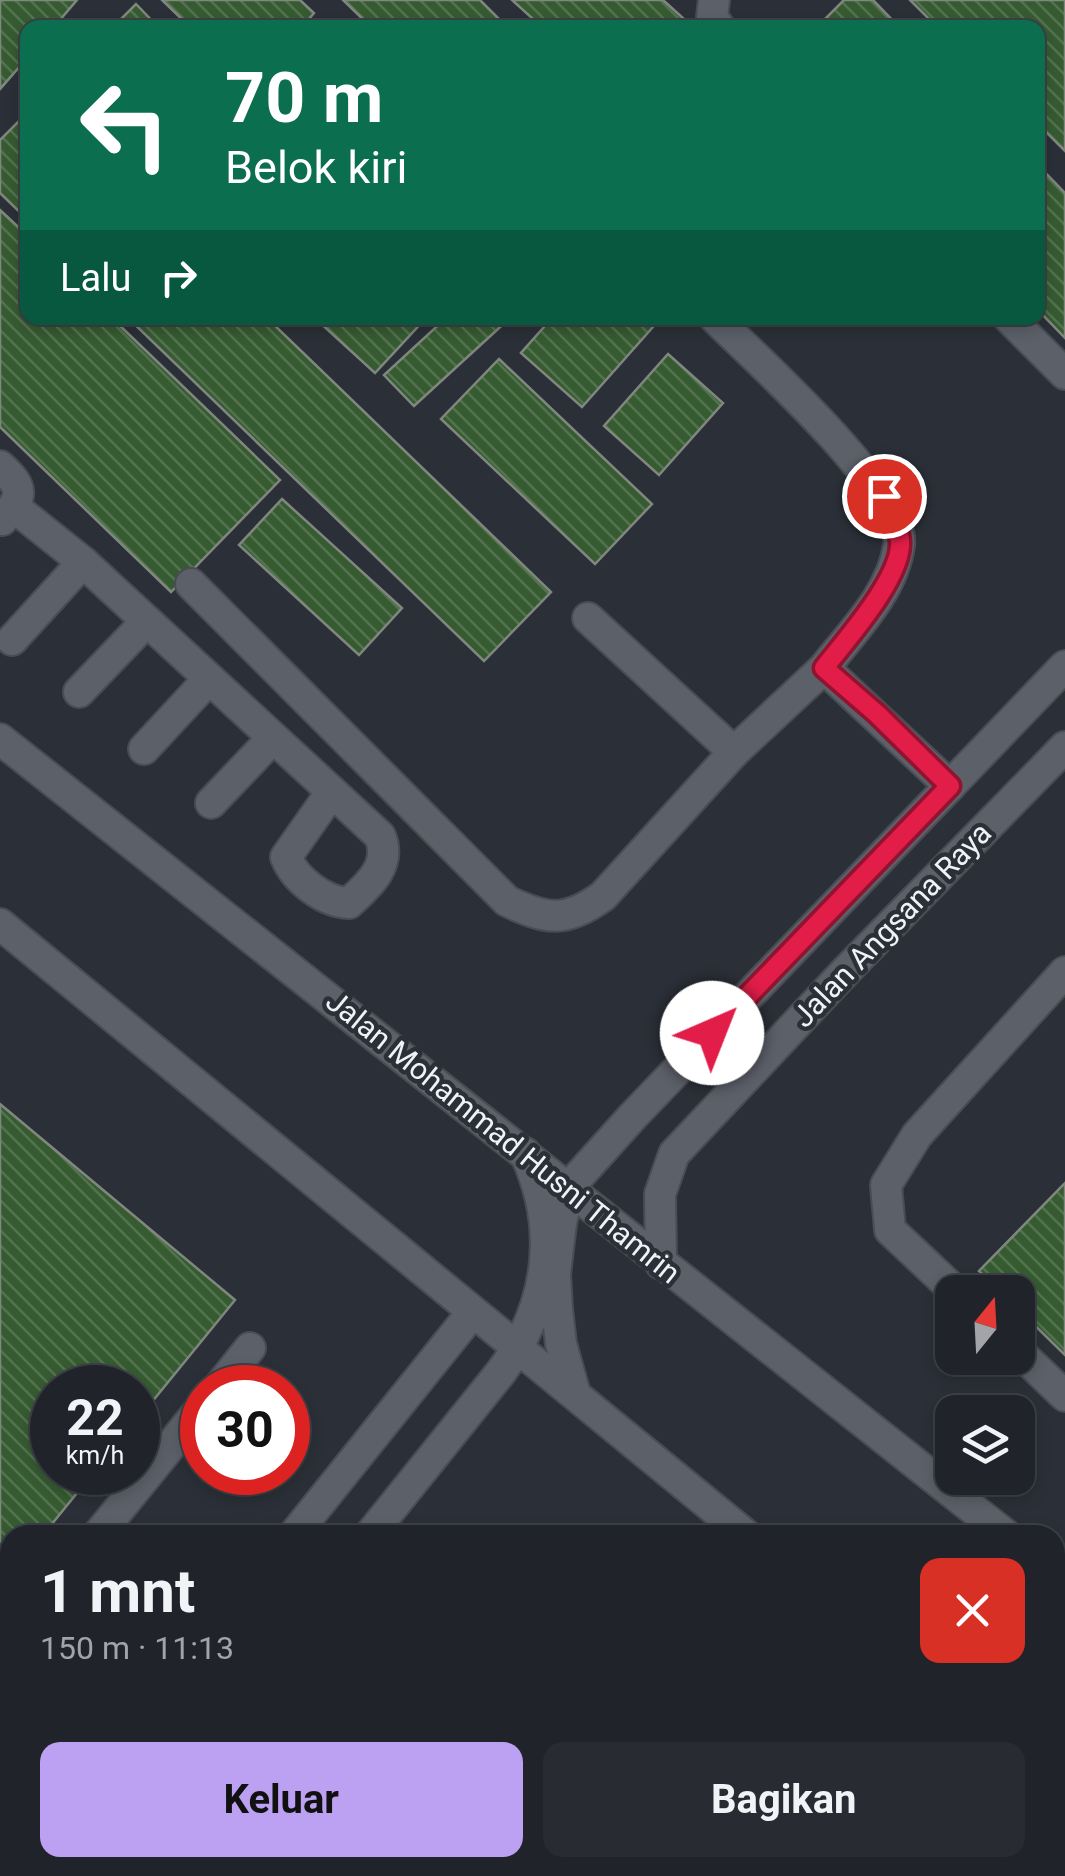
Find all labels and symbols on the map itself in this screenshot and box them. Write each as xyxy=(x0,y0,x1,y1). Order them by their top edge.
pin xyxy=(842,454,927,539)
street label: Jalan Angsana Raya xyxy=(785,815,998,1034)
position arrow xyxy=(660,981,764,1085)
street label: Jalan Mohammad Husni Thamrin xyxy=(319,983,687,1290)
north arrow xyxy=(935,1275,1035,1375)
speed limit sign: 30 xyxy=(180,1365,310,1495)

